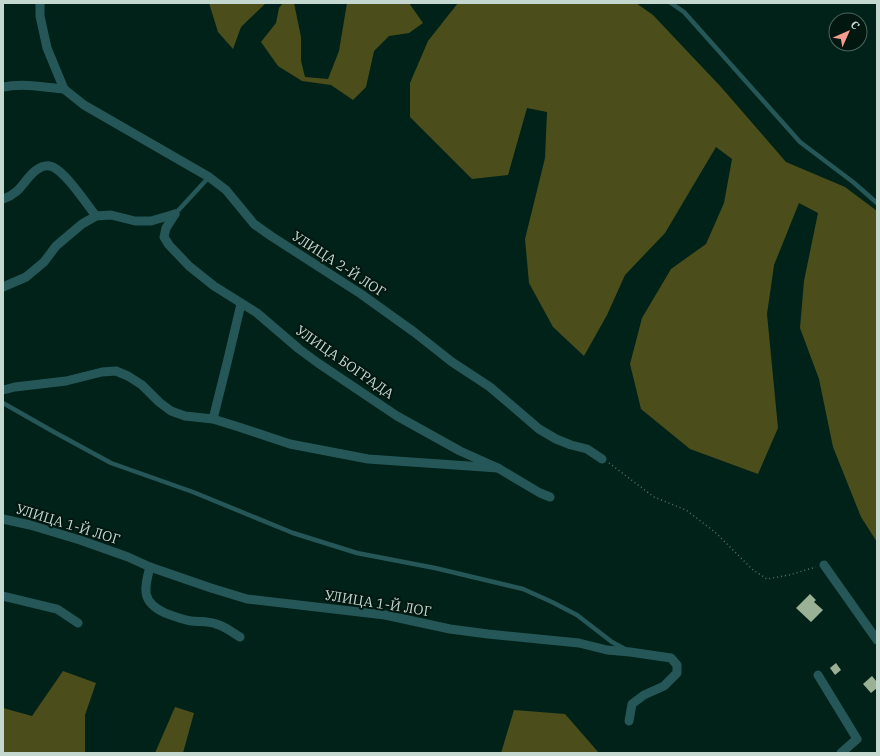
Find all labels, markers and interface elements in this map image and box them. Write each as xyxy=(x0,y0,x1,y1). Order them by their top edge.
north arrow xyxy=(828,12,868,52)
text: С xyxy=(848,17,863,32)
street label: УЛИЦА 2-Й ЛОГ xyxy=(289,227,389,301)
street label: УЛИЦА БОГРАДА xyxy=(292,321,398,403)
street label: УЛИЦА 1-Й ЛОГ xyxy=(14,500,122,548)
street label: УЛИЦА 1-Й ЛОГ xyxy=(323,586,433,620)

